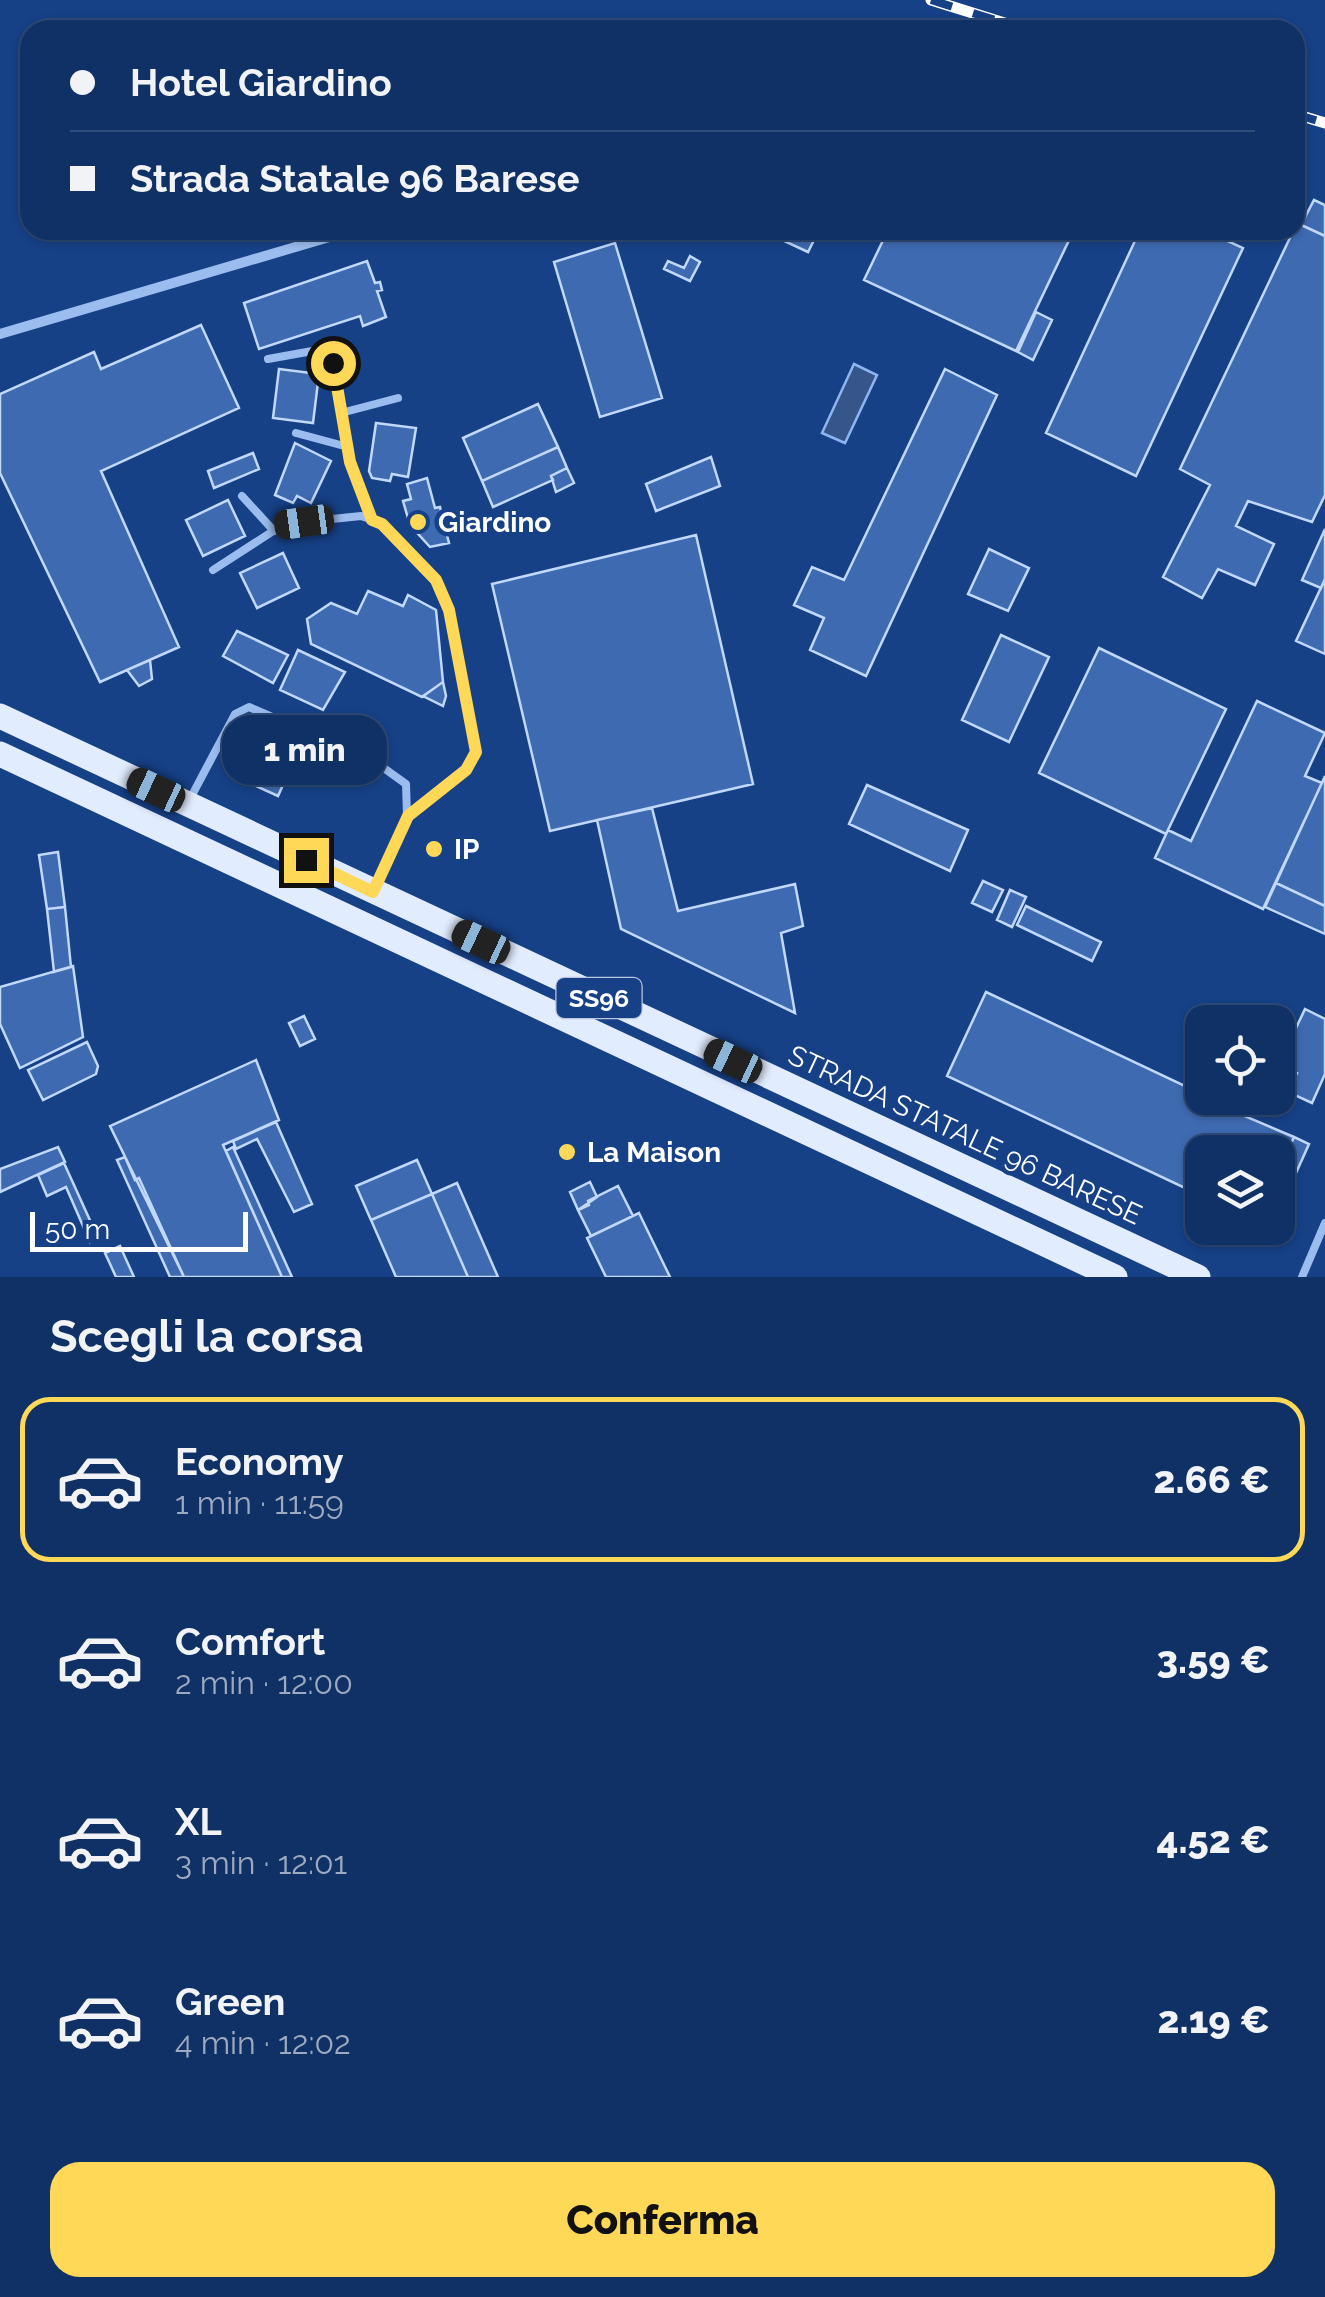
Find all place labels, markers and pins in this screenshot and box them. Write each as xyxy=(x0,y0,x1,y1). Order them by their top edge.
place label: Giardino xyxy=(438,506,551,539)
marker: Giardino xyxy=(407,511,429,533)
place label: IP xyxy=(454,833,479,866)
marker: IP xyxy=(423,838,445,860)
place label: La Maison xyxy=(587,1136,721,1169)
marker: La Maison xyxy=(556,1141,578,1163)

